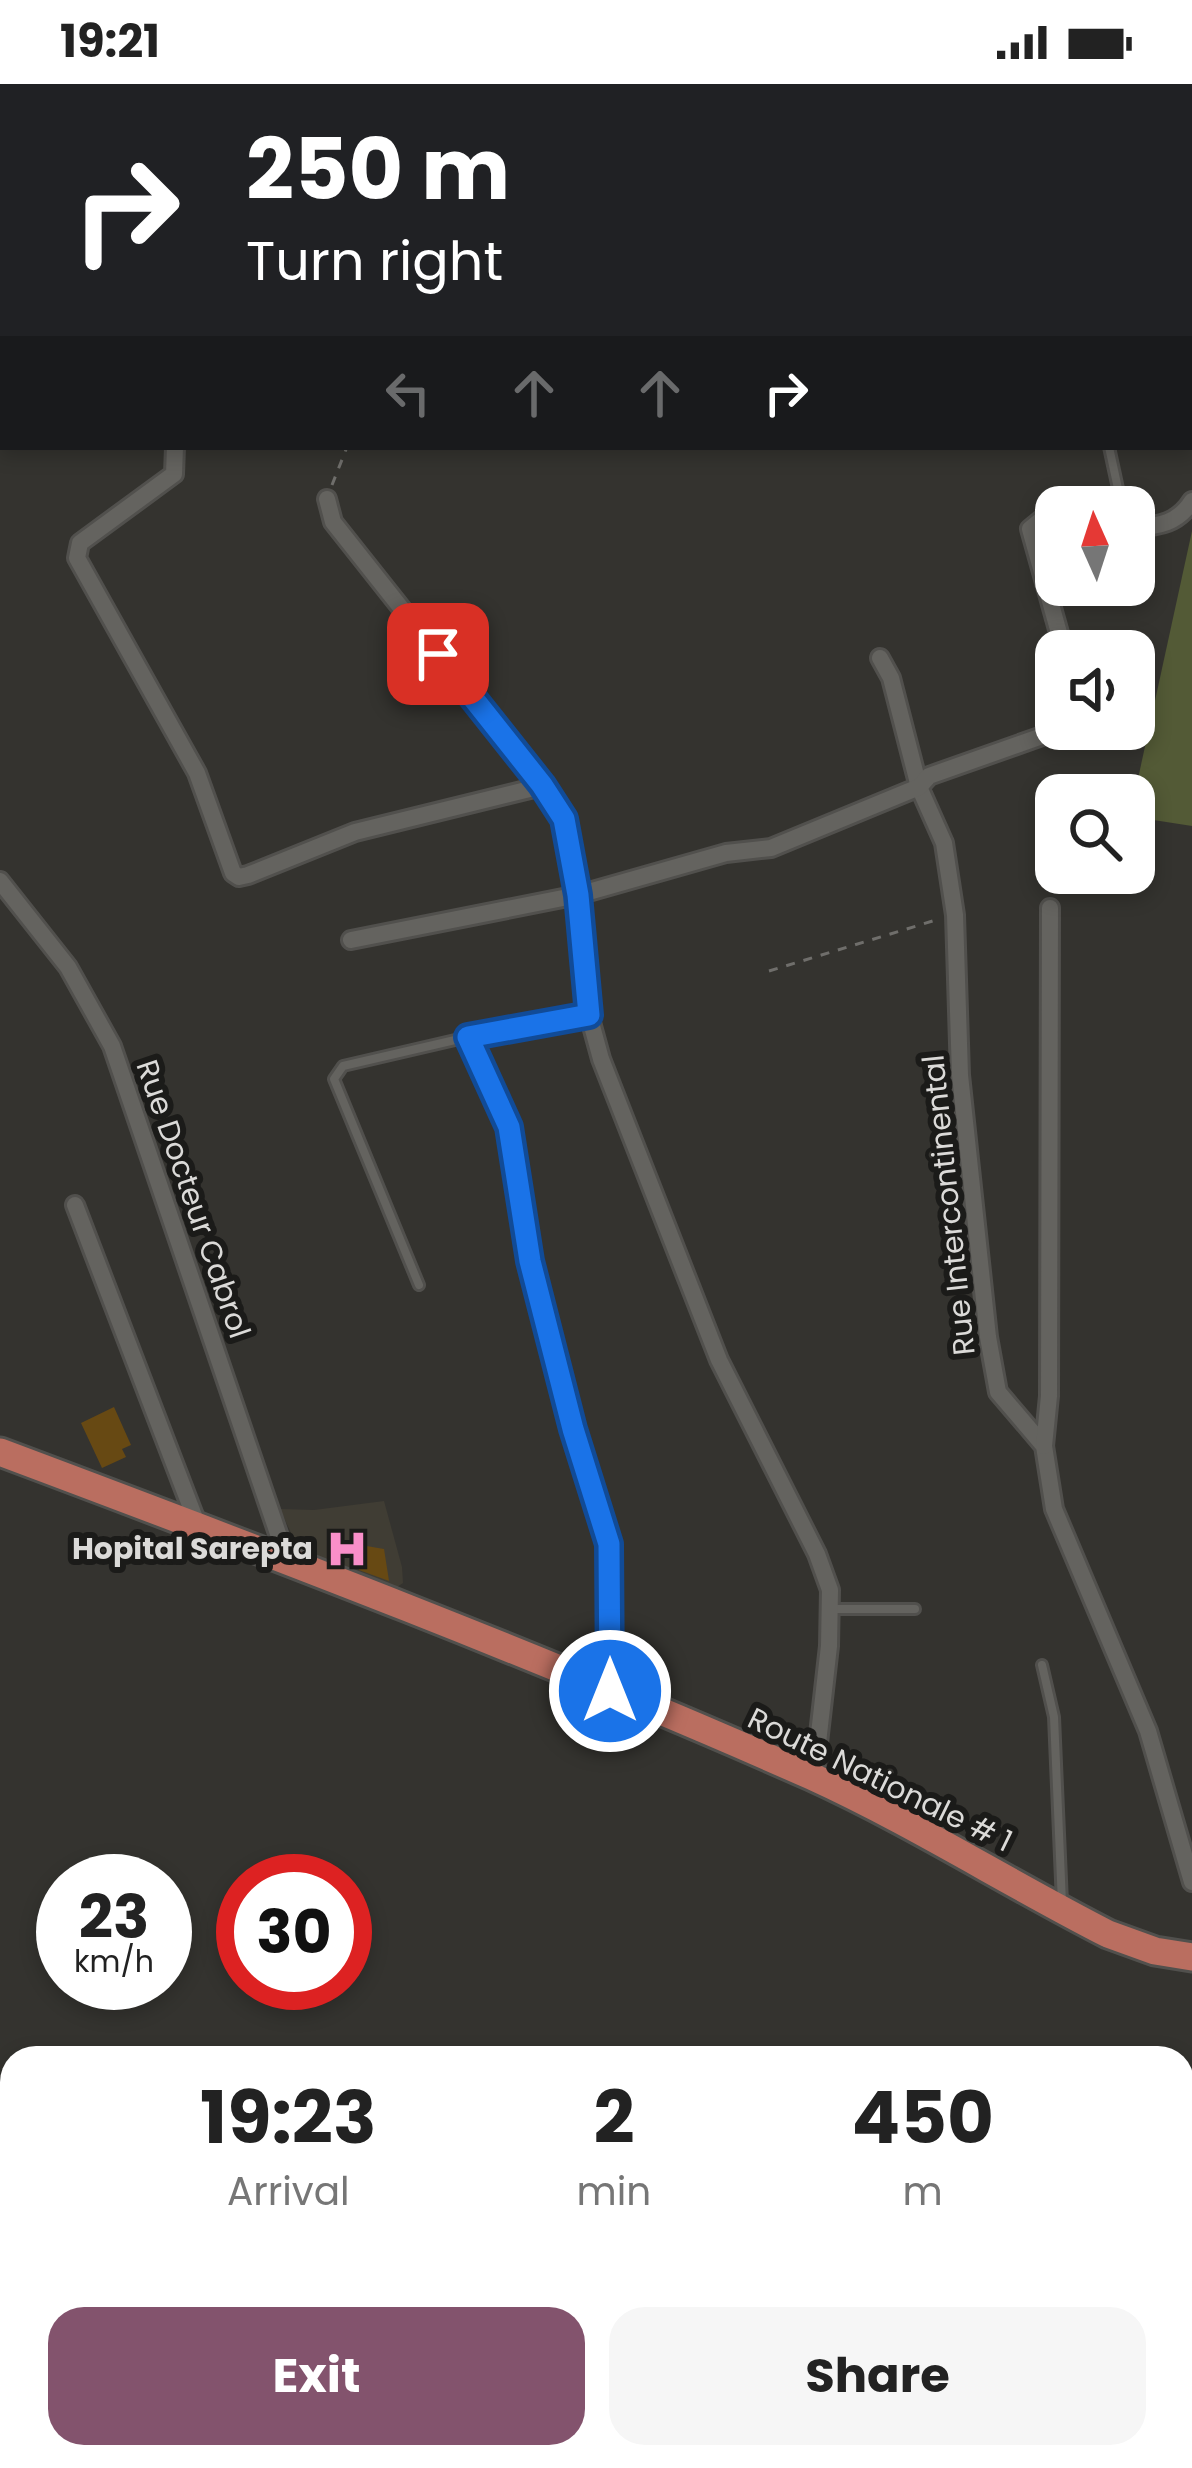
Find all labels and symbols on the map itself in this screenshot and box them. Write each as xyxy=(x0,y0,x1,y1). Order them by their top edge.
north arrow xyxy=(1035,486,1155,606)
pin xyxy=(387,603,489,705)
street label: Rue Intercontinental xyxy=(911,1053,986,1357)
street label: Rue Docteur Cabrol xyxy=(126,1054,261,1344)
hospital icon: Hopital Sarepta xyxy=(324,1526,370,1572)
place label: Hopital Sarepta xyxy=(72,1527,313,1570)
position arrow xyxy=(547,1628,673,1754)
street label: Route Nationale # 1 xyxy=(741,1697,1020,1862)
speed limit sign: 30 xyxy=(216,1854,372,2010)

